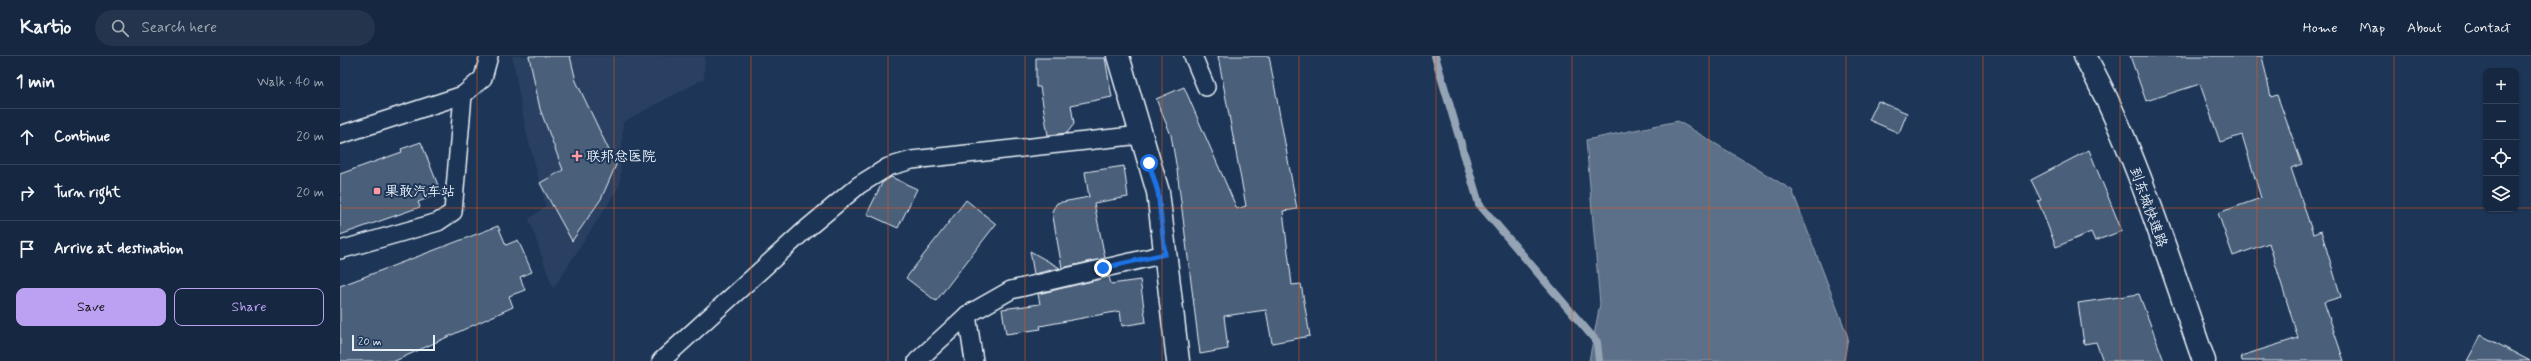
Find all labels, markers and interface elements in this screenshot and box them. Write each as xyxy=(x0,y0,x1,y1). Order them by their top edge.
search box xyxy=(95,10,375,46)
text: Kartio xyxy=(20,15,71,40)
icon: search xyxy=(109,17,131,39)
text: Search here xyxy=(141,18,217,38)
text: Home xyxy=(2303,19,2337,37)
text: Map xyxy=(2359,19,2385,37)
text: About xyxy=(2407,19,2442,37)
text: Contact xyxy=(2464,19,2511,37)
map controls xyxy=(2483,68,2519,212)
button: + xyxy=(2483,68,2519,104)
text: 1 min xyxy=(16,71,55,93)
text: Walk · 40 m xyxy=(257,74,324,91)
button: − xyxy=(2483,104,2519,140)
icon: ahead xyxy=(16,126,38,148)
text: Continue xyxy=(54,127,110,147)
text: 20 m xyxy=(296,128,324,145)
button: locate xyxy=(2483,140,2519,176)
place label: 联邦总医院 xyxy=(586,148,656,166)
marker: 联邦总医院 xyxy=(571,150,583,162)
route start xyxy=(1140,154,1158,172)
street label: 到东城快速路 xyxy=(2125,165,2171,250)
button: layers xyxy=(2483,176,2519,212)
icon: right xyxy=(16,182,38,204)
text: Turn right xyxy=(54,183,121,203)
place label: 果敢汽车站 xyxy=(385,183,455,201)
text: 20 m xyxy=(296,184,324,201)
marker: 果敢汽车站 xyxy=(372,186,382,196)
icon: arrive xyxy=(16,238,38,260)
text: Arrive at destination xyxy=(54,239,183,259)
route end xyxy=(1094,259,1112,277)
button: Save xyxy=(16,288,166,326)
button: Share xyxy=(174,288,324,326)
scale bar xyxy=(352,333,435,352)
text: 20 m xyxy=(358,335,381,349)

